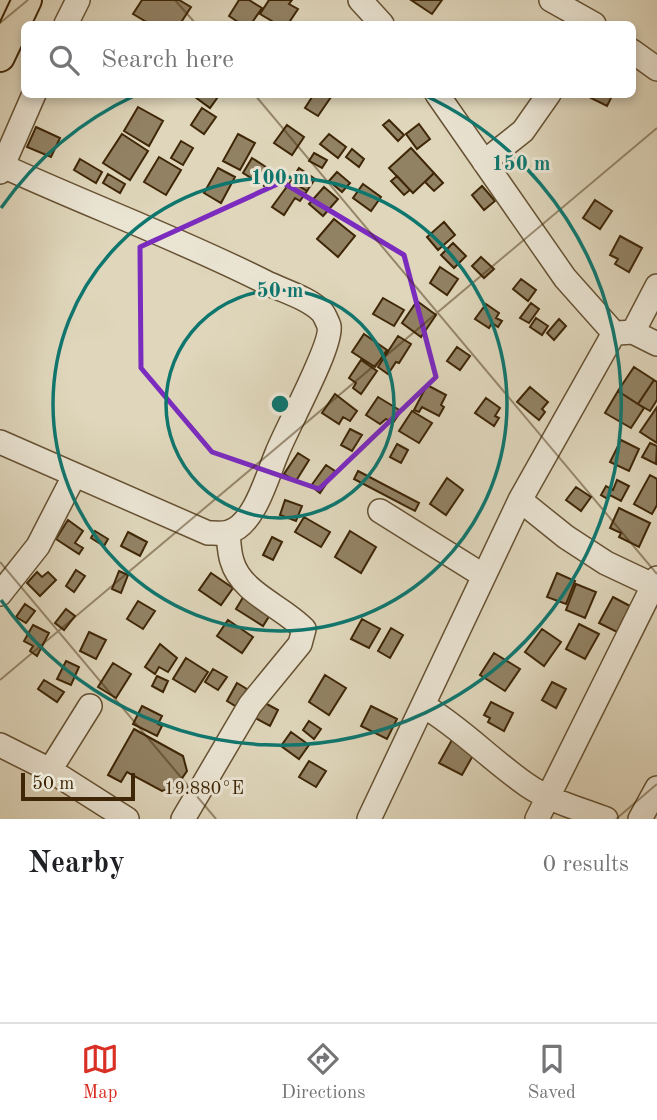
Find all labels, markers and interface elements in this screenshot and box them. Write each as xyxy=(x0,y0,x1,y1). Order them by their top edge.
search box xyxy=(21,21,636,98)
icon: search xyxy=(45,41,83,79)
text: Search here xyxy=(101,47,234,73)
text: 150 m xyxy=(491,154,551,175)
text: 100 m xyxy=(250,168,310,189)
text: 50 m xyxy=(256,281,304,302)
centre of rings xyxy=(268,392,292,416)
scale bar xyxy=(21,770,135,802)
text: 50 m xyxy=(32,775,74,794)
text: 19.880°E xyxy=(164,780,244,798)
text: Nearby xyxy=(28,849,125,879)
text: 0 results xyxy=(543,853,629,876)
tab: Map xyxy=(81,1040,119,1105)
tab: Directions xyxy=(281,1040,366,1105)
tab: Saved xyxy=(528,1040,576,1105)

